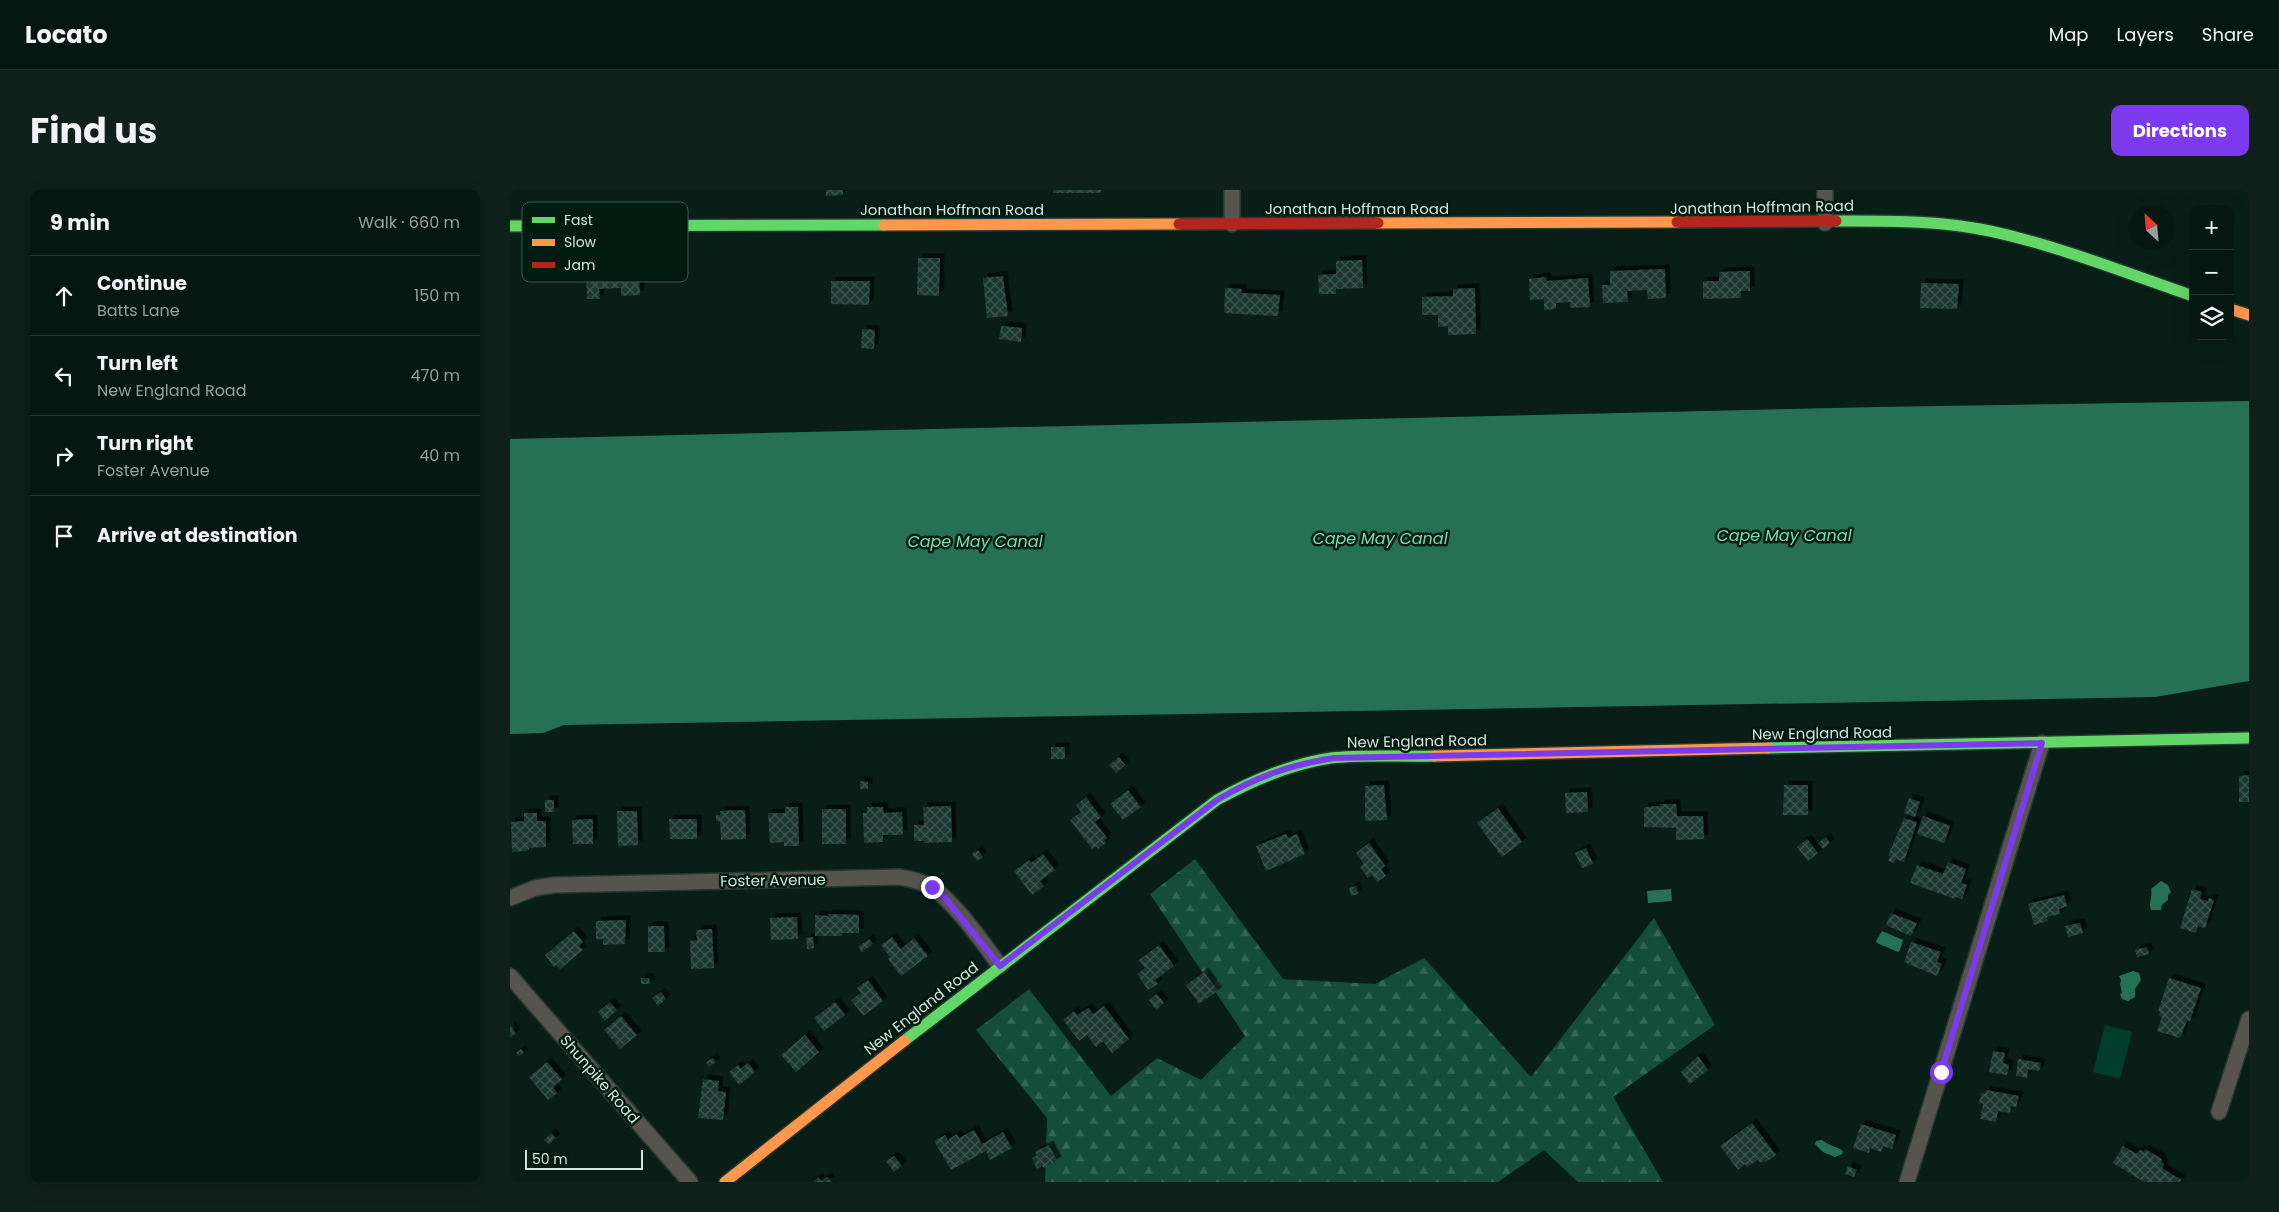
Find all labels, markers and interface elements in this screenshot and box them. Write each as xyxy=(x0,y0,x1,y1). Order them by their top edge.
text: Locato xyxy=(25,18,108,51)
text: Map xyxy=(2049,22,2089,47)
text: Layers xyxy=(2117,22,2174,47)
text: Share xyxy=(2202,22,2254,47)
button: Directions xyxy=(2111,105,2249,156)
text: Find us xyxy=(30,106,157,155)
street label: Jonathan Hoffman Road xyxy=(1670,195,1854,219)
street label: Jonathan Hoffman Road xyxy=(1265,198,1449,219)
street label: Jonathan Hoffman Road xyxy=(860,199,1044,220)
legend xyxy=(522,202,688,282)
north arrow xyxy=(2129,205,2174,250)
map controls xyxy=(2189,205,2234,340)
button: + xyxy=(2189,205,2234,250)
text: 9 min xyxy=(50,208,110,237)
text: Fast xyxy=(564,210,593,230)
text: Walk · 660 m xyxy=(358,211,460,234)
text: Slow xyxy=(564,232,597,252)
button: − xyxy=(2189,250,2234,295)
text: Jam xyxy=(564,255,595,275)
text: Continue xyxy=(97,270,187,297)
icon: ahead xyxy=(50,282,78,310)
text: 150 m xyxy=(414,284,460,307)
button: layers xyxy=(2189,295,2234,340)
text: Batts Lane xyxy=(97,299,180,322)
text: Turn left xyxy=(97,350,178,377)
icon: left xyxy=(50,362,78,390)
text: 470 m xyxy=(410,364,460,387)
text: New England Road xyxy=(97,379,247,402)
text: Turn right xyxy=(97,430,193,457)
icon: right xyxy=(50,442,78,470)
text: 40 m xyxy=(419,444,460,467)
text: Foster Avenue xyxy=(97,459,210,482)
icon: arrive xyxy=(50,522,78,550)
text: Arrive at destination xyxy=(97,522,298,549)
water label: Cape May Canal xyxy=(1716,524,1852,547)
water label: Cape May Canal xyxy=(1312,527,1448,550)
water label: Cape May Canal xyxy=(907,530,1043,553)
street label: New England Road xyxy=(1752,721,1892,745)
street label: New England Road xyxy=(1347,729,1487,753)
street label: Foster Avenue xyxy=(720,869,826,891)
route end xyxy=(921,876,944,899)
street label: New England Road xyxy=(859,957,983,1059)
street label: Shunpike Road xyxy=(556,1030,644,1128)
route start xyxy=(1930,1061,1953,1084)
scale bar xyxy=(525,1147,642,1170)
text: 50 m xyxy=(532,1149,568,1169)

